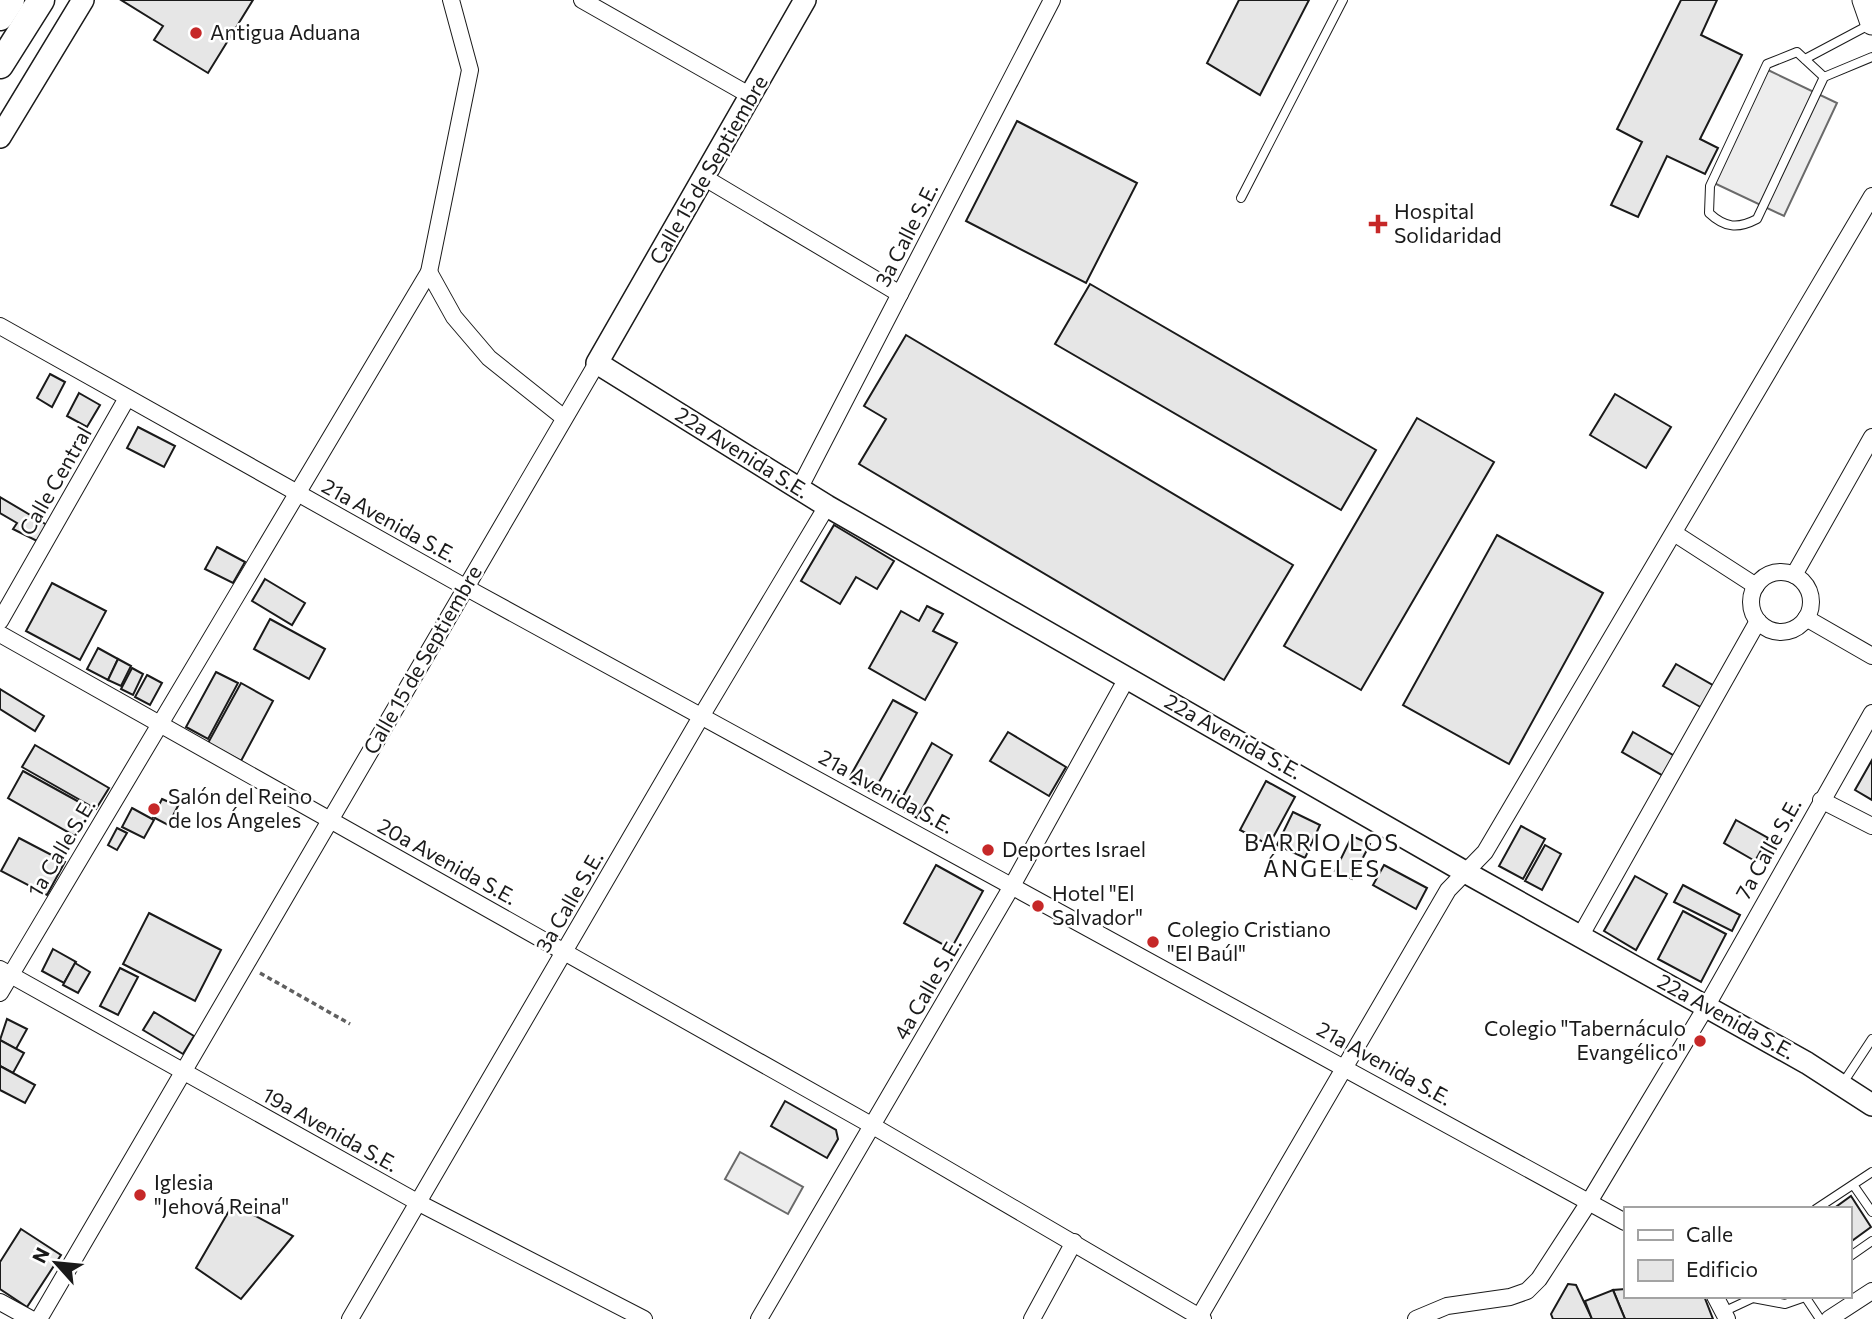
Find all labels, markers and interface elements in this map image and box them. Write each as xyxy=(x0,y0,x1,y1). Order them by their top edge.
place label: Antigua Aduana xyxy=(210,19,361,44)
marker: Antigua Aduana xyxy=(188,25,204,41)
street label: Calle 15 de Septiembre xyxy=(643,70,772,268)
street label: 3a Calle S.E. xyxy=(869,178,942,290)
place label: Hospital Solidaridad xyxy=(1394,198,1502,247)
marker: Hospital Solidaridad xyxy=(1368,214,1388,234)
street label: 22a Avenida S.E. xyxy=(671,401,814,503)
street label: Calle Central xyxy=(13,421,96,539)
street label: 21a Avenida S.E. xyxy=(318,472,461,567)
street label: Calle 15 de Septiembre xyxy=(357,560,486,758)
street label: 22a Avenida S.E. xyxy=(1161,688,1307,784)
street label: 21a Avenida S.E. xyxy=(815,743,958,838)
place label: Salón del Reino de los Ángeles xyxy=(168,783,312,832)
street label: 7a Calle S.E. xyxy=(1730,793,1806,903)
street label: 1a Calle S.E. xyxy=(22,794,100,901)
marker: Salón del Reino de los Ángeles xyxy=(146,801,162,817)
street label: 20a Avenida S.E. xyxy=(374,812,521,909)
district label: BARRIO LOS ÁNGELES xyxy=(1244,828,1400,882)
place label: Deportes Israel xyxy=(1002,836,1146,861)
marker: Deportes Israel xyxy=(980,842,996,858)
street label: 3a Calle S.E. xyxy=(530,846,608,956)
place label: Hotel "El Salvador" xyxy=(1052,880,1143,929)
marker: Hotel "El Salvador" xyxy=(1030,898,1046,914)
place label: Colegio Cristiano "El Baúl" xyxy=(1167,916,1331,965)
street label: 4a Calle S.E. xyxy=(888,933,966,1044)
marker: Colegio Cristiano "El Baúl" xyxy=(1145,934,1161,950)
street label: 22a Avenida S.E. xyxy=(1654,968,1800,1064)
street label: 21a Avenida S.E. xyxy=(1313,1015,1456,1110)
place label: Colegio "Tabernáculo Evangélico" xyxy=(1484,1015,1686,1064)
marker: Colegio "Tabernáculo Evangélico" xyxy=(1692,1033,1708,1049)
street label: 19a Avenida S.E. xyxy=(259,1081,403,1176)
place label: Iglesia "Jehová Reina" xyxy=(154,1169,289,1218)
marker: Iglesia "Jehová Reina" xyxy=(132,1187,148,1203)
legend xyxy=(1624,1207,1851,1298)
text: Calle xyxy=(1686,1221,1733,1246)
north arrow xyxy=(21,1228,91,1298)
text: N xyxy=(27,1243,54,1267)
text: Edificio xyxy=(1686,1256,1758,1281)

